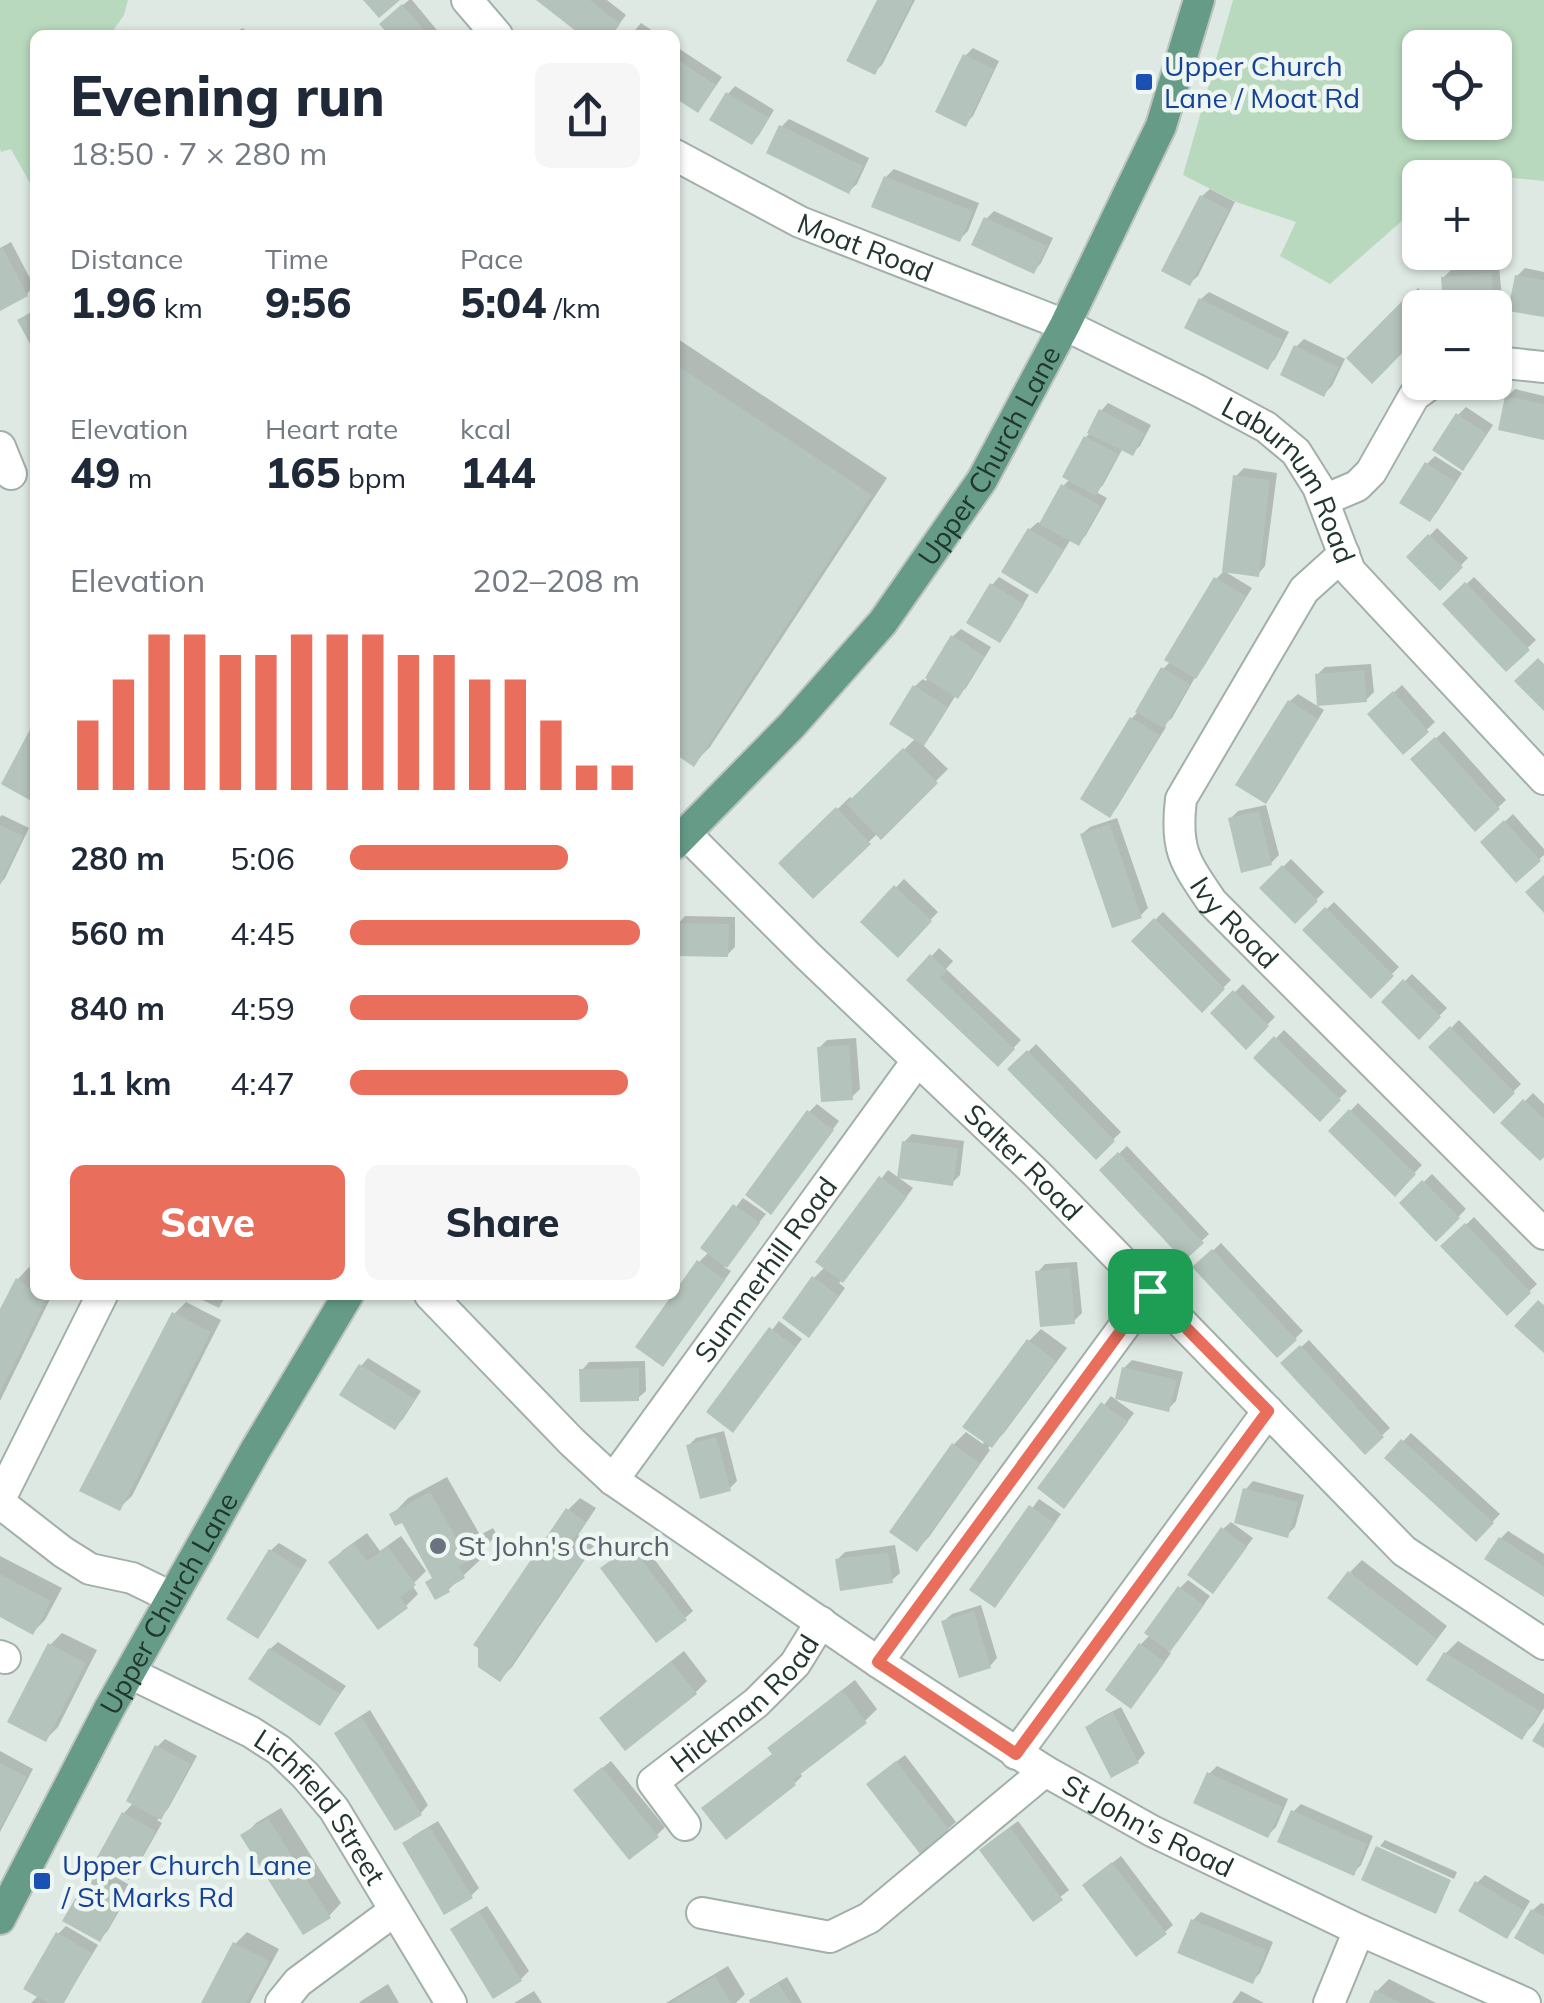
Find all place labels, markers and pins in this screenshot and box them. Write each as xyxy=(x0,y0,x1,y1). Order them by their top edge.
place label: Upper Church Lane / Moat Rd xyxy=(1164,48,1360,115)
marker: Upper Church Lane / Moat Rd xyxy=(1133,71,1155,93)
pin xyxy=(1108,1249,1193,1334)
place label: St John's Church xyxy=(458,1528,670,1563)
marker: St John's Church xyxy=(427,1535,449,1557)
place label: Upper Church Lane / St Marks Rd xyxy=(61,1847,312,1914)
marker: Upper Church Lane / St Marks Rd xyxy=(31,1870,53,1892)

